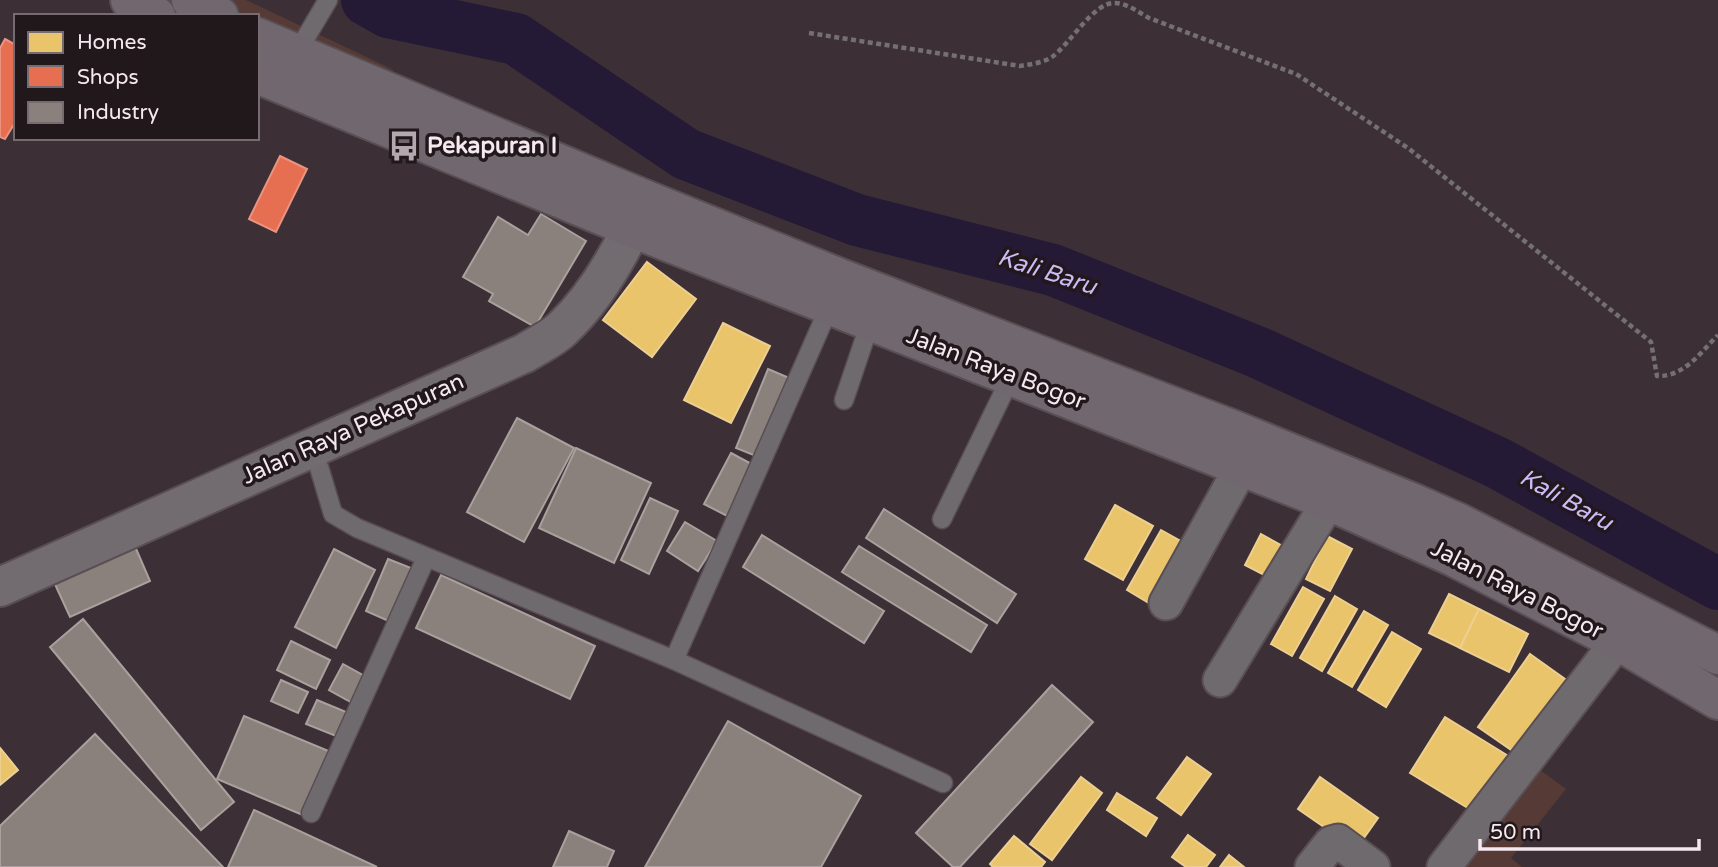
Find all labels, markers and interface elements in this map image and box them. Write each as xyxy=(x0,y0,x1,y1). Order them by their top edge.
legend xyxy=(14,14,259,140)
text: Homes xyxy=(77,30,147,55)
text: Shops xyxy=(77,65,139,90)
text: Industry xyxy=(77,100,159,125)
bus stop icon: Pekapuran I xyxy=(387,129,421,163)
place label: Pekapuran I xyxy=(427,132,557,160)
water label: Kali Baru xyxy=(994,242,1101,302)
street label: Jalan Raya Bogor xyxy=(902,322,1090,416)
street label: Jalan Raya Pekapuran xyxy=(238,367,468,491)
water label: Kali Baru xyxy=(1514,463,1619,538)
street label: Jalan Raya Bogor xyxy=(1426,534,1608,646)
scale bar xyxy=(1480,808,1699,852)
text: 50 m xyxy=(1490,820,1541,845)

